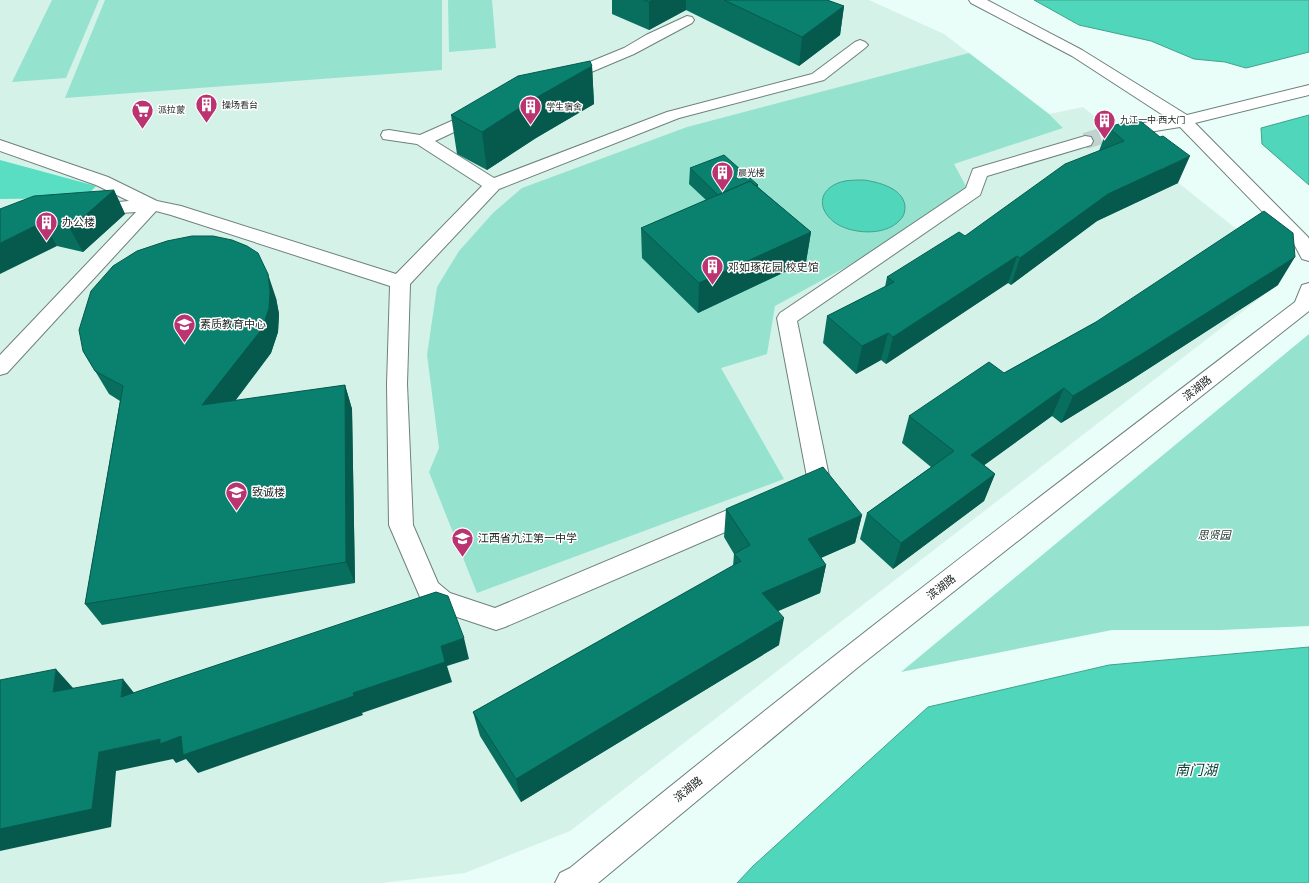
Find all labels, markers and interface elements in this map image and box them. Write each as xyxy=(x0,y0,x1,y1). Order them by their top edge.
building icon: 操场看台 xyxy=(193,92,219,125)
building icon: 学生宿舍 xyxy=(518,94,544,127)
supermarket icon: 派拉蒙 xyxy=(130,97,156,130)
place label: 操场看台 xyxy=(222,100,258,110)
place label: 学生宿舍 xyxy=(546,102,582,112)
place label: 派拉蒙 xyxy=(158,104,185,115)
building icon: 九江一中 西大门 xyxy=(1092,107,1118,140)
place label: 九江一中 西大门 xyxy=(1120,115,1185,125)
building icon: 晨光楼 xyxy=(710,160,736,193)
place label: 晨光楼 xyxy=(738,168,765,178)
building icon: 办公楼 xyxy=(34,209,60,242)
place label: 办公楼 xyxy=(62,216,95,229)
building icon: 邓如琢花园 校史馆 xyxy=(699,254,725,287)
place label: 邓如琢花园 校史馆 xyxy=(728,261,819,274)
school or university icon: 素质教育中心 xyxy=(172,311,198,344)
place label: 素质教育中心 xyxy=(200,318,266,331)
street label: 滨湖路 xyxy=(1180,373,1214,404)
school or university icon: 致诚楼 xyxy=(224,479,250,512)
place label: 致诚楼 xyxy=(252,486,285,499)
school or university icon: 江西省九江第一中学 xyxy=(449,525,475,558)
park label: 思贤园 xyxy=(1198,529,1232,542)
place label: 江西省九江第一中学 xyxy=(478,532,577,545)
street label: 滨湖路 xyxy=(924,572,958,603)
water label: 南门湖 xyxy=(1175,762,1219,778)
street label: 滨湖路 xyxy=(671,774,705,805)

